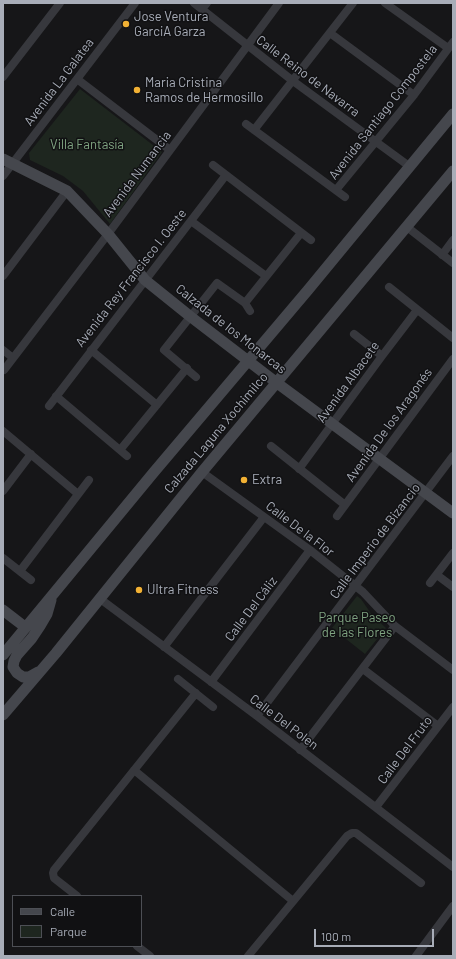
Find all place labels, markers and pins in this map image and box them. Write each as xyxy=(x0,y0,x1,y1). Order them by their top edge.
place label: Jose Ventura GarciA Garza xyxy=(134,9,208,40)
marker: Jose Ventura GarciA Garza xyxy=(121,19,131,29)
place label: Maria Cristina Ramos de Hermosillo xyxy=(145,75,263,106)
marker: Maria Cristina Ramos de Hermosillo xyxy=(132,85,142,95)
place label: Extra xyxy=(252,472,282,488)
marker: Extra xyxy=(239,475,249,485)
place label: Ultra Fitness xyxy=(147,582,219,598)
marker: Ultra Fitness xyxy=(134,585,144,595)

